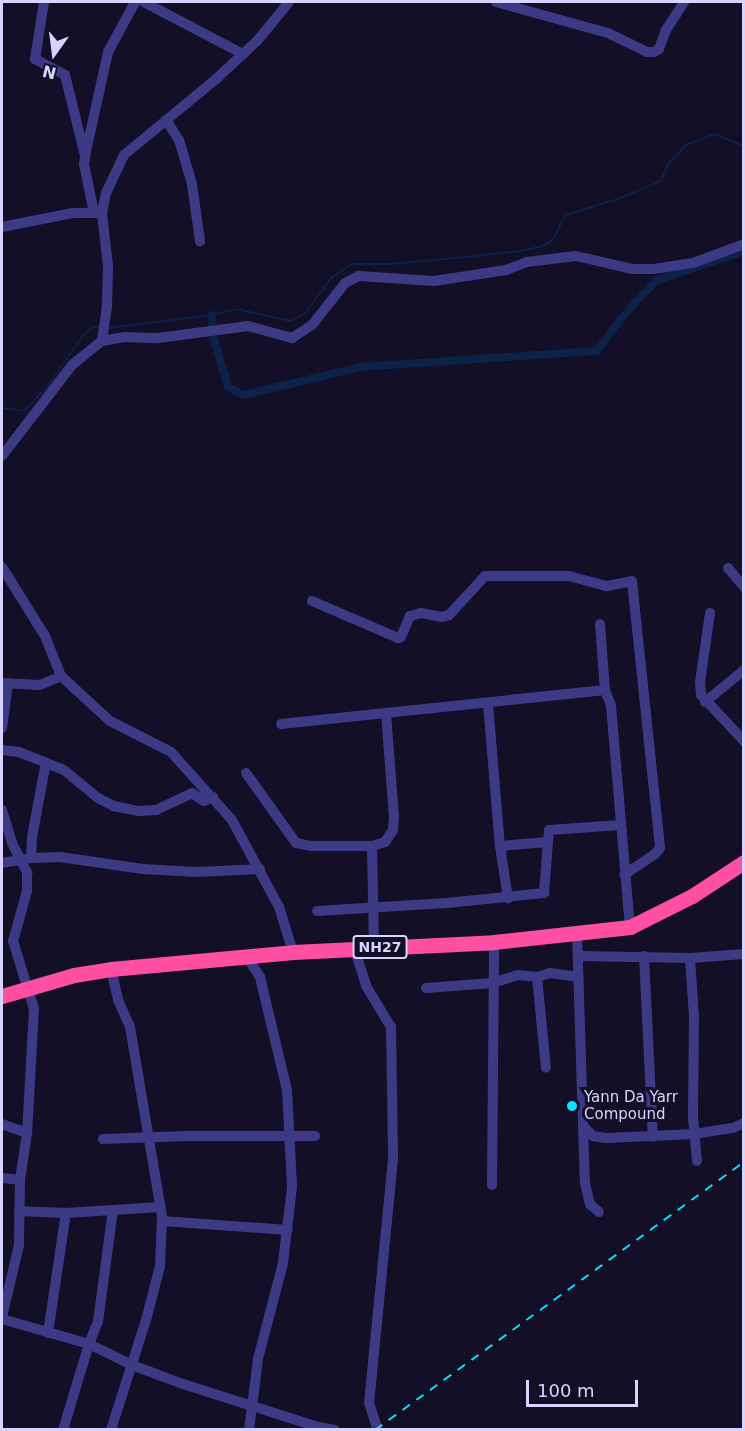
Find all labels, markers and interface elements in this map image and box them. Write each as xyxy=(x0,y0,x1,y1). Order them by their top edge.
north arrow xyxy=(24,24,84,84)
text: N xyxy=(41,61,58,83)
road number: NH27 xyxy=(352,936,409,958)
place label: Yann Da Yarr Compound xyxy=(584,1088,678,1123)
marker: Yann Da Yarr Compound xyxy=(565,1099,579,1113)
scale bar xyxy=(529,1368,642,1406)
text: 100 m xyxy=(537,1380,595,1401)

